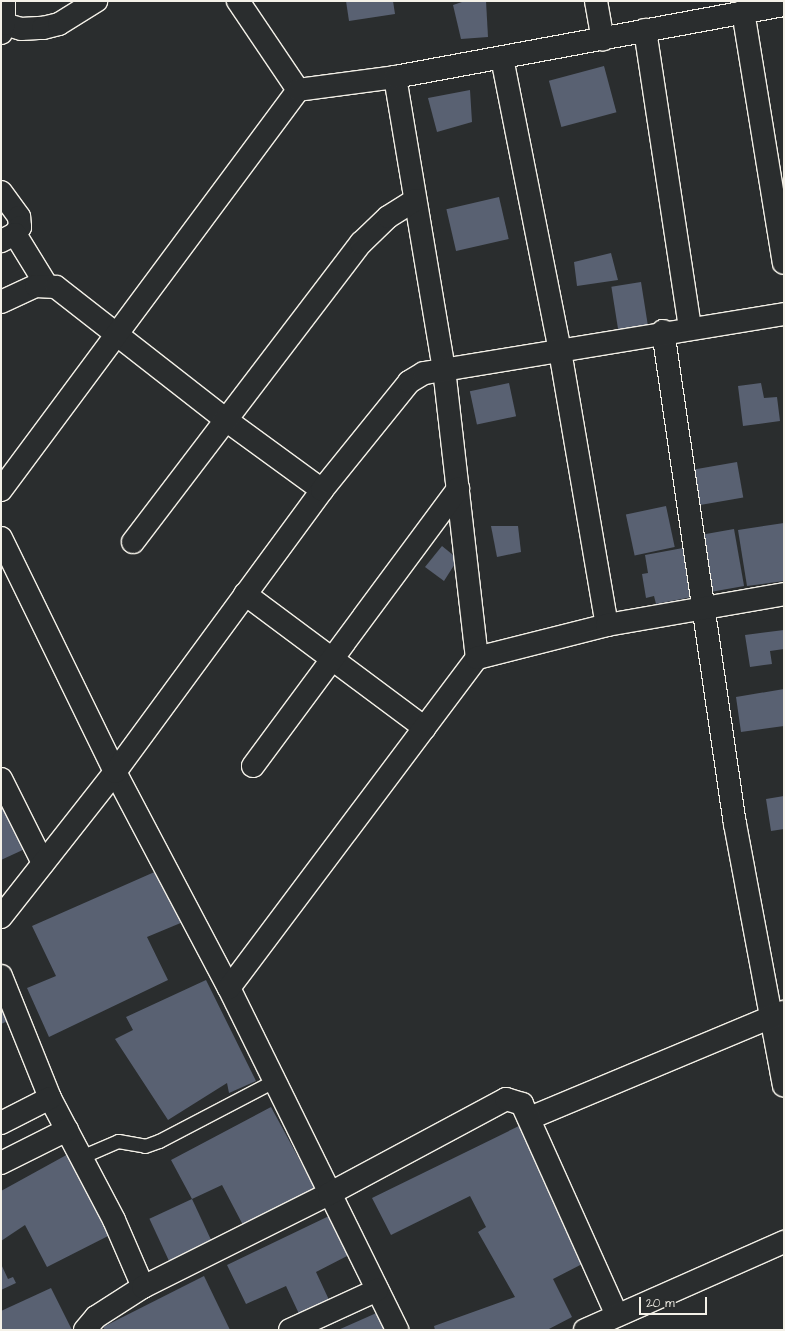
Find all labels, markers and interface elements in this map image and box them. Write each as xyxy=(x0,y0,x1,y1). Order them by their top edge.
scale bar xyxy=(641,1289,709,1315)
text: 20 m xyxy=(646,1295,675,1312)

